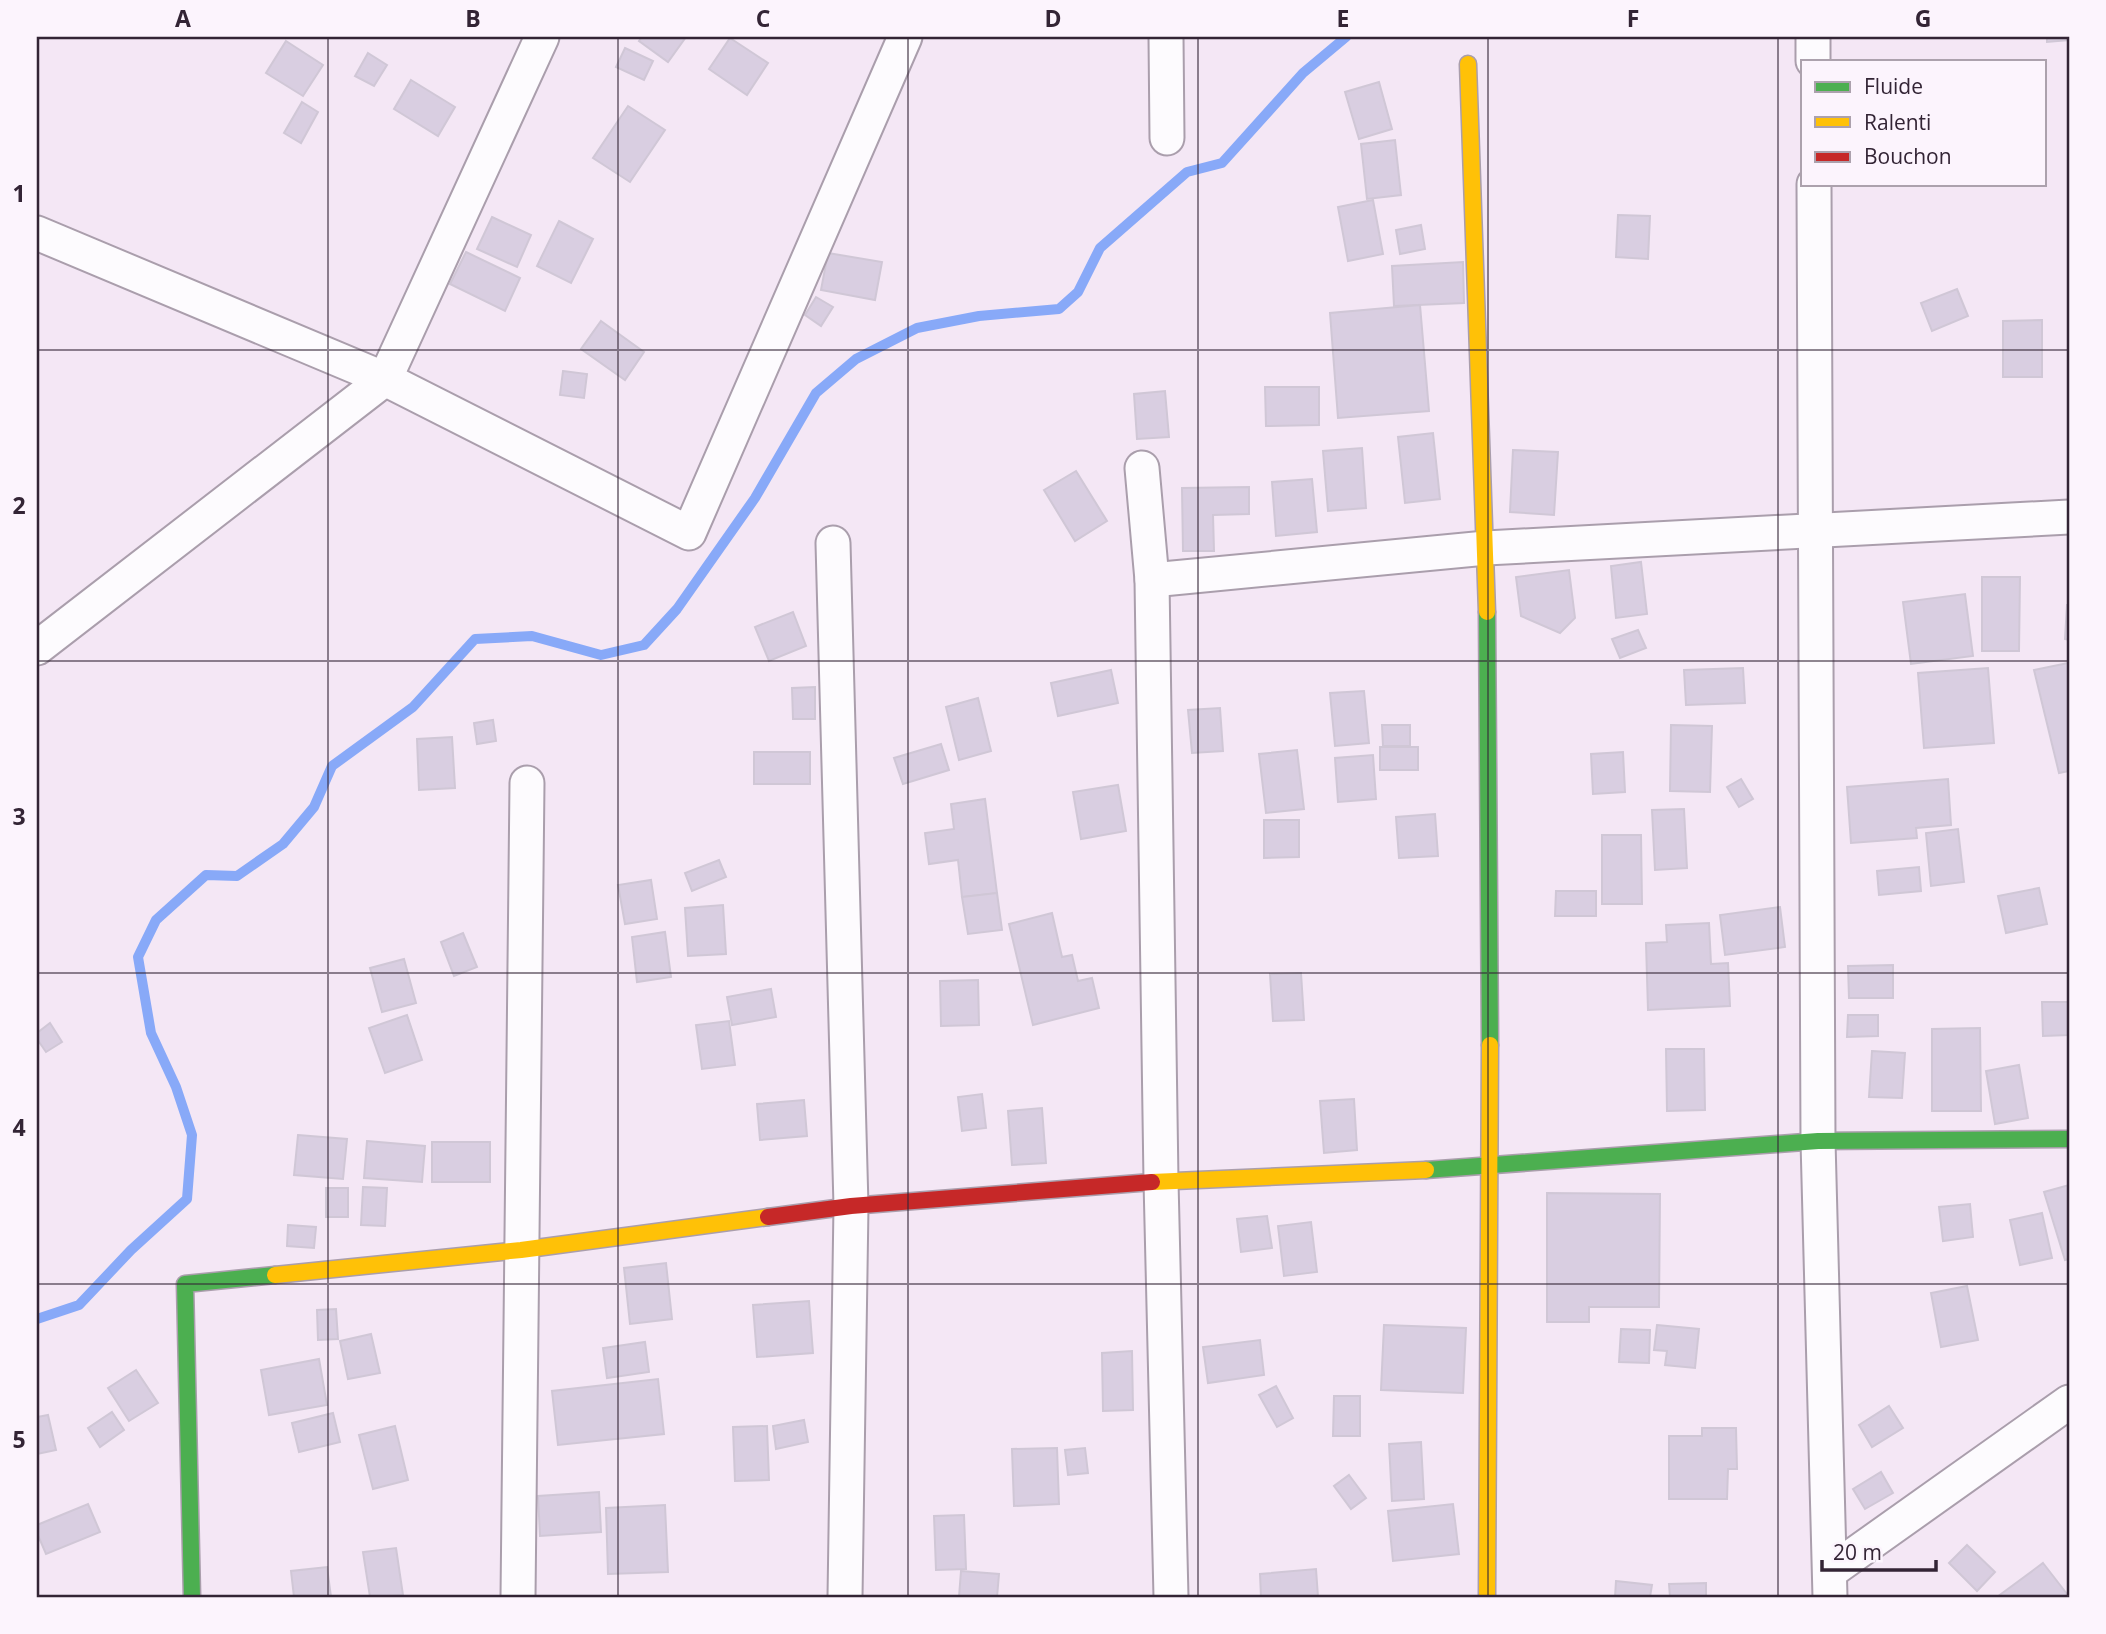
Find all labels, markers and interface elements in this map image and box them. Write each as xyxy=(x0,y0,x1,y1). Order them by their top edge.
text: A xyxy=(175,2,191,34)
text: B xyxy=(465,2,481,34)
text: C xyxy=(756,2,770,34)
text: D xyxy=(1044,2,1062,34)
text: E xyxy=(1337,2,1349,34)
text: F xyxy=(1627,2,1639,34)
text: G xyxy=(1915,2,1931,34)
legend xyxy=(1801,60,2046,186)
text: Fluide xyxy=(1864,72,1923,100)
text: Ralenti xyxy=(1864,108,1931,136)
text: Bouchon xyxy=(1864,142,1952,170)
text: 1 xyxy=(12,177,26,209)
text: 2 xyxy=(12,489,26,521)
text: 3 xyxy=(12,800,26,832)
text: 4 xyxy=(12,1111,26,1143)
text: 5 xyxy=(12,1423,26,1455)
scale bar xyxy=(1822,1529,1936,1573)
text: 20 m xyxy=(1833,1538,1882,1566)

